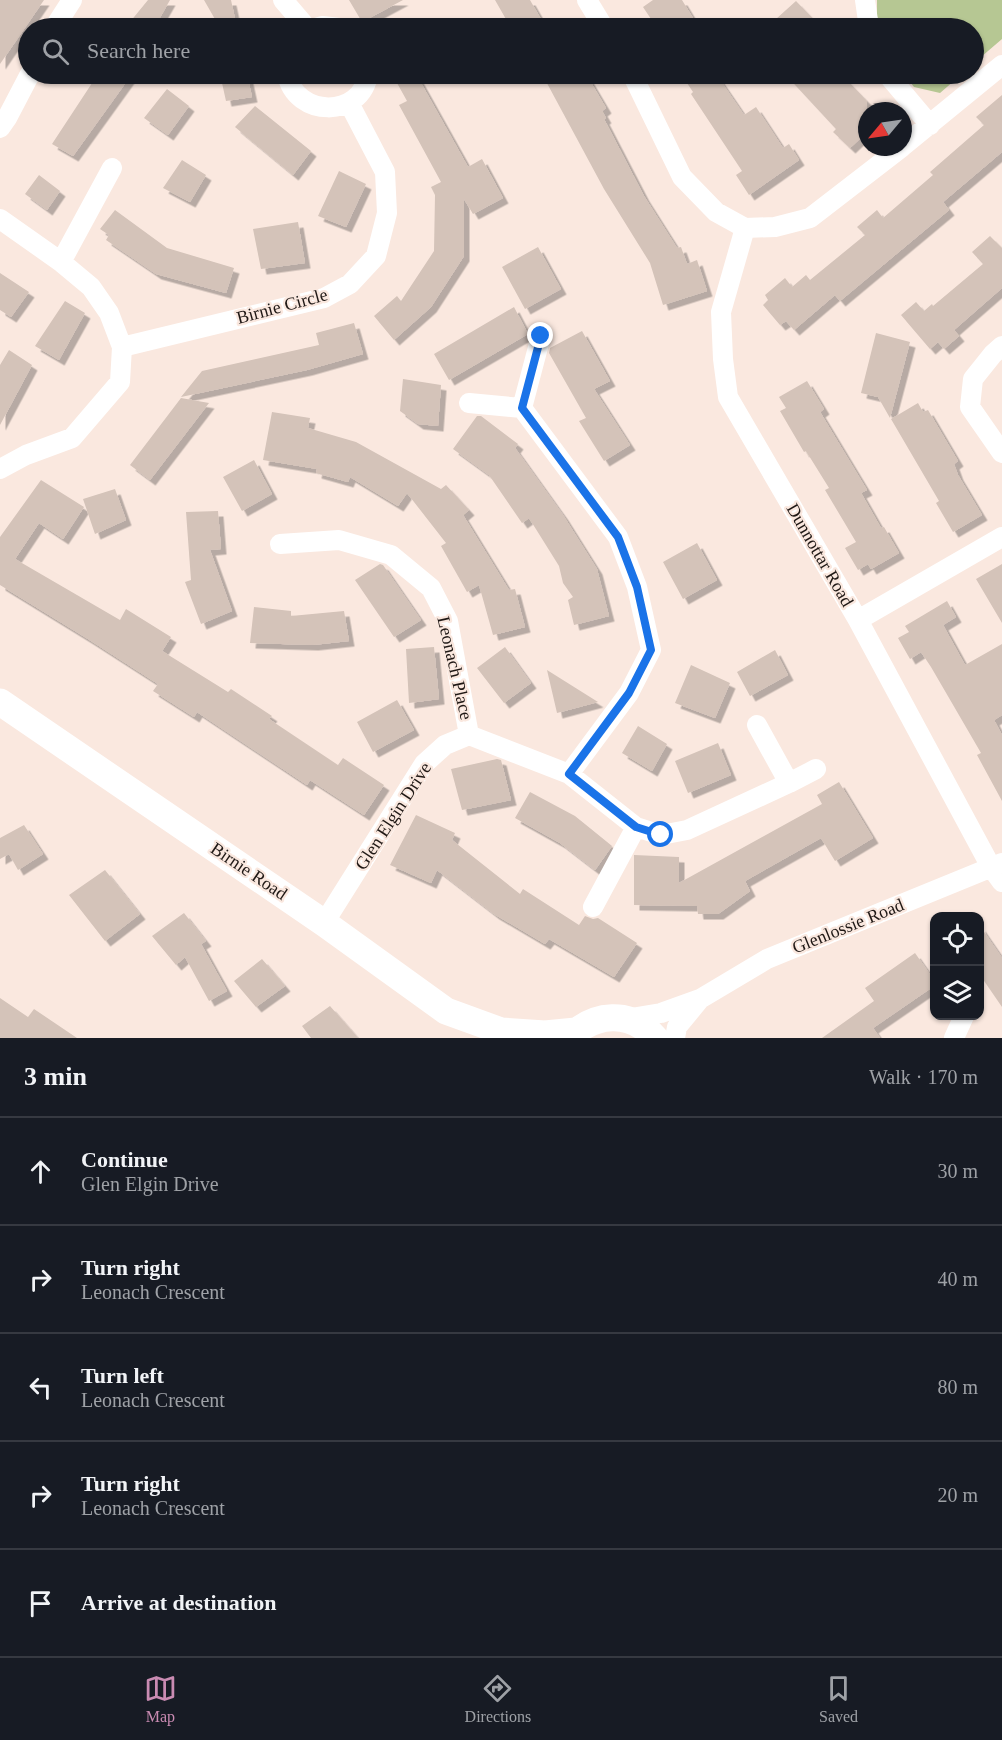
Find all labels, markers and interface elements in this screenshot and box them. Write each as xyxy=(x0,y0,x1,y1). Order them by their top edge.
search box xyxy=(18,18,984,84)
icon: search xyxy=(39,35,72,68)
text: Search here xyxy=(87,38,190,63)
north arrow xyxy=(858,102,912,156)
street label: Birnie Circle xyxy=(234,284,330,328)
route end xyxy=(527,322,553,348)
street label: Dunnottar Road xyxy=(782,500,858,610)
street label: Leonach Place xyxy=(433,614,477,722)
street label: Glen Elgin Drive xyxy=(351,759,435,873)
route start xyxy=(647,821,673,847)
street label: Birnie Road xyxy=(207,838,291,904)
street label: Glenlossie Road xyxy=(789,895,907,957)
map controls xyxy=(930,912,984,1020)
button: locate xyxy=(930,912,984,966)
button: layers xyxy=(930,966,984,1020)
text: 3 min xyxy=(24,1062,87,1091)
text: Walk · 170 m xyxy=(869,1066,978,1088)
text: Continue xyxy=(81,1147,168,1172)
icon: ahead xyxy=(24,1155,57,1188)
text: 30 m xyxy=(937,1160,978,1182)
text: Glen Elgin Drive xyxy=(81,1173,219,1195)
text: Turn right xyxy=(81,1255,180,1280)
icon: right xyxy=(24,1263,57,1296)
text: 40 m xyxy=(937,1268,978,1290)
text: Leonach Crescent xyxy=(81,1281,225,1303)
text: Turn left xyxy=(81,1363,164,1388)
icon: left xyxy=(24,1371,57,1404)
text: 80 m xyxy=(937,1376,978,1398)
text: Leonach Crescent xyxy=(81,1389,225,1411)
text: Turn right xyxy=(81,1471,180,1496)
icon: right xyxy=(24,1479,57,1512)
text: 20 m xyxy=(937,1484,978,1506)
text: Leonach Crescent xyxy=(81,1497,225,1519)
icon: arrive xyxy=(24,1587,57,1620)
text: Arrive at destination xyxy=(81,1590,277,1615)
tab: Map xyxy=(144,1672,177,1726)
tab: Directions xyxy=(465,1672,531,1726)
tab: Saved xyxy=(819,1672,858,1726)

